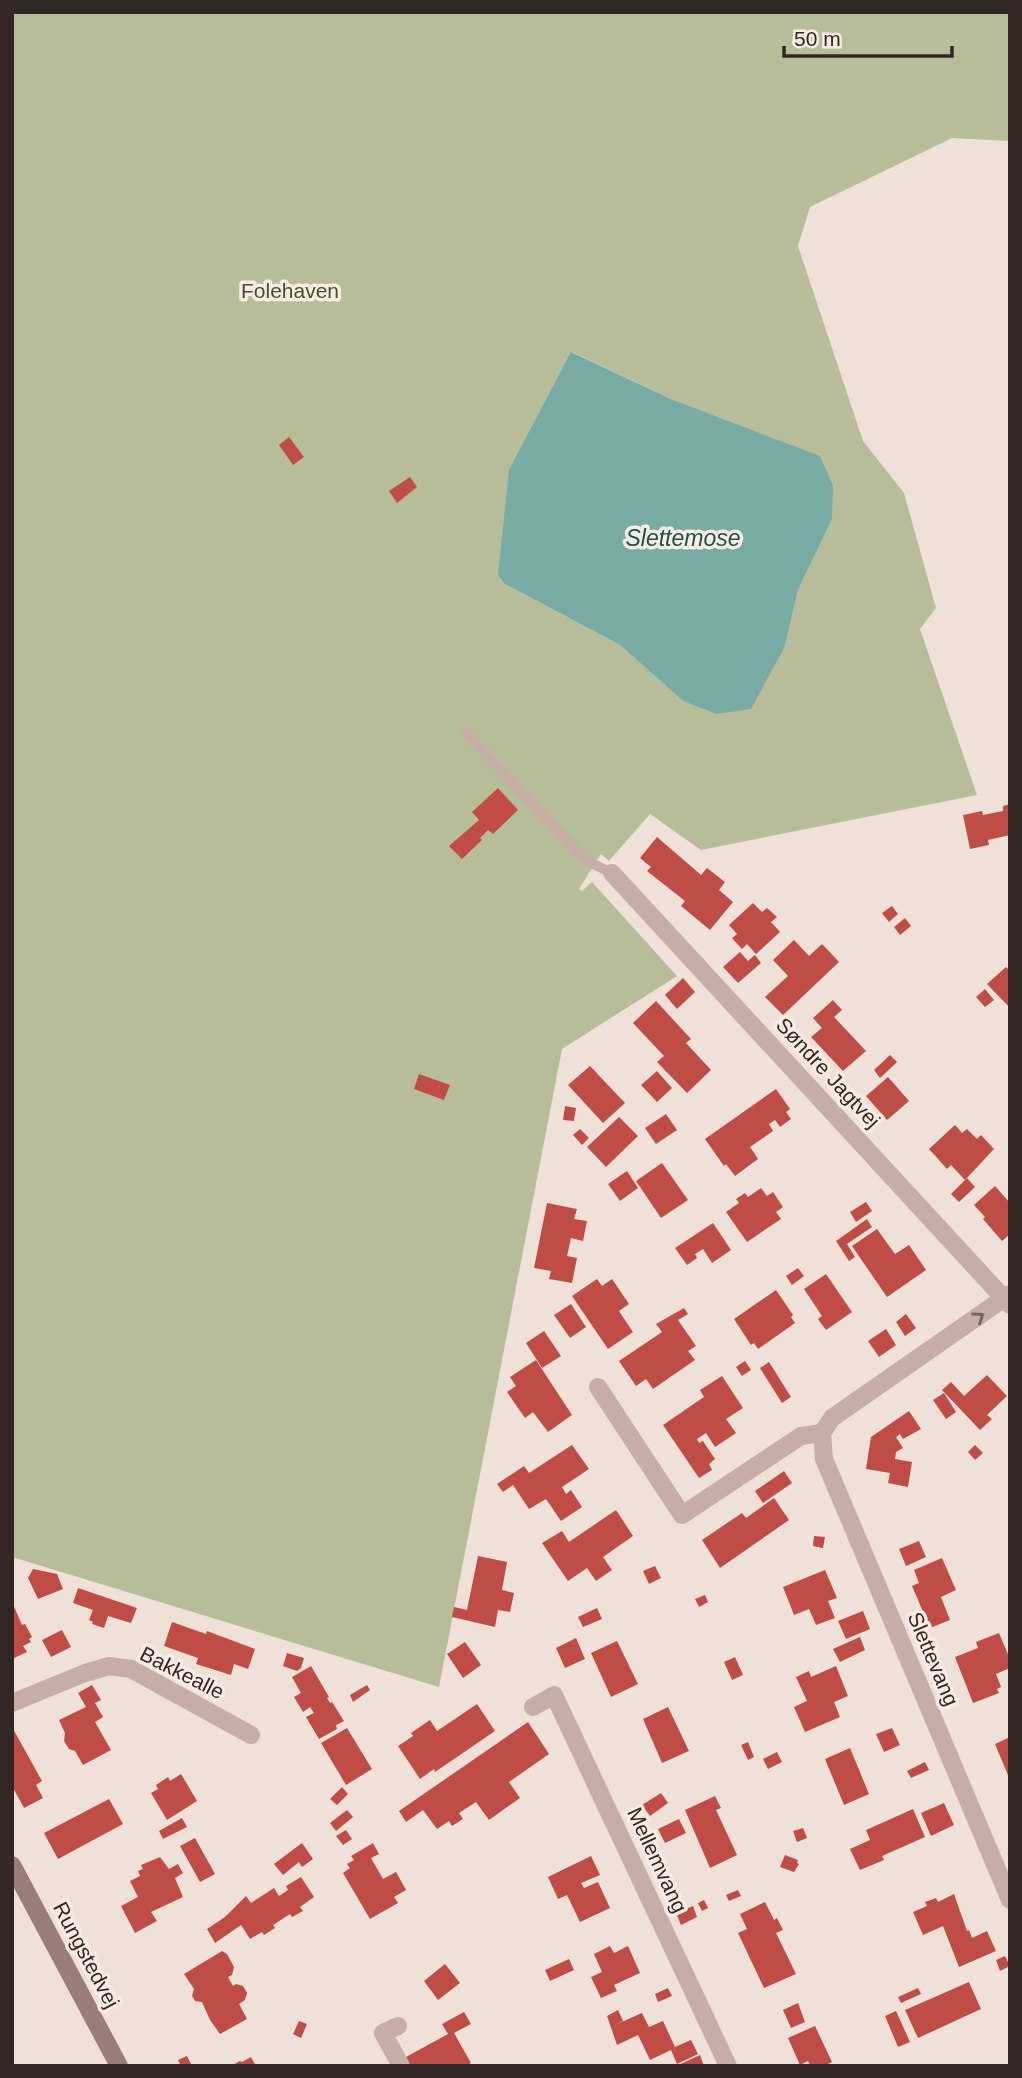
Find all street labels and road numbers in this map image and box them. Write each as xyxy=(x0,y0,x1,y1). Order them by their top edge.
street label: Søndre Jagtvej xyxy=(772,1013,885,1132)
street label: Slettevang xyxy=(903,1609,963,1709)
street label: Bakkealle xyxy=(136,1642,228,1703)
street label: Mellemvang xyxy=(623,1804,692,1916)
street label: Rungstedvej xyxy=(49,1898,124,2012)

